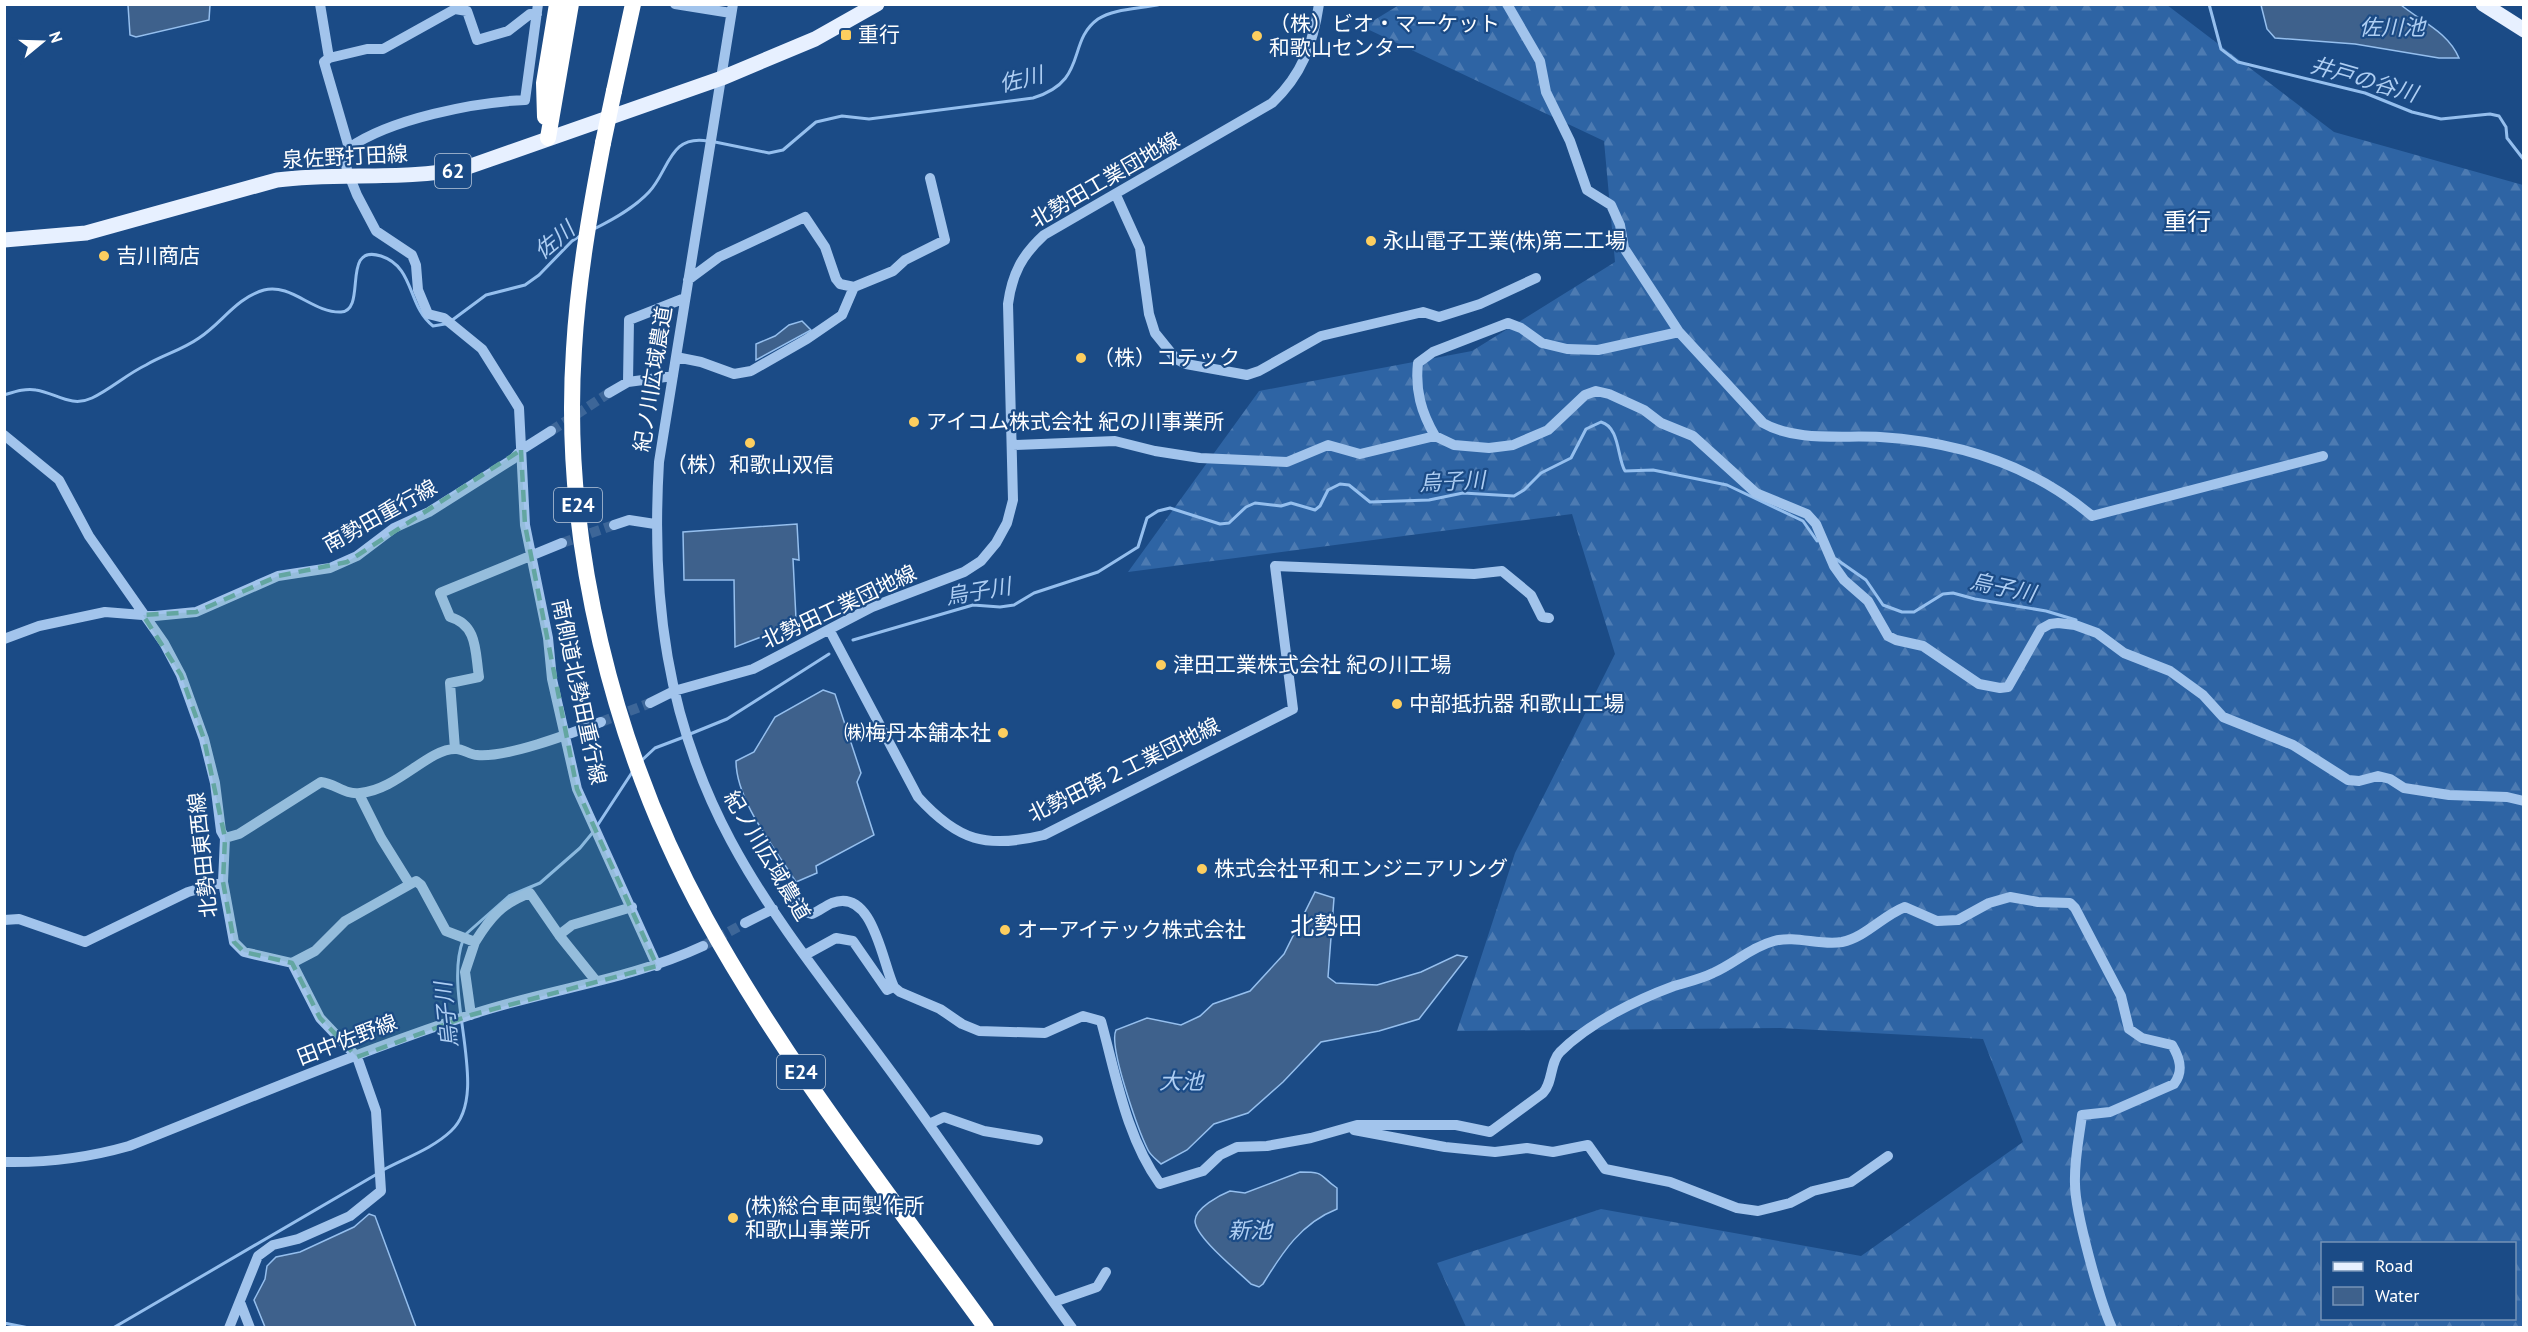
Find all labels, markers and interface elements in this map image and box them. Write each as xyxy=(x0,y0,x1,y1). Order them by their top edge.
place label: （株）ビオ・マーケット 和歌山センター xyxy=(1269,10,1500,61)
north arrow xyxy=(12,12,72,72)
water label: 佐川池 xyxy=(2359,13,2427,41)
place label: 重行 xyxy=(858,21,900,48)
marker: 重行 xyxy=(839,28,853,42)
text: N xyxy=(45,29,67,45)
marker: （株）ビオ・マーケット 和歌山センター xyxy=(1250,29,1264,43)
water label: 井戸の谷川 xyxy=(2307,50,2423,108)
water label: 佐川 xyxy=(996,60,1048,98)
street label: 北勢田工業団地線 xyxy=(1025,126,1184,233)
street label: 泉佐野打田線 xyxy=(281,140,409,173)
road number: 62 xyxy=(435,154,471,188)
district label: 重行 xyxy=(2163,206,2211,237)
water label: 佐川 xyxy=(528,214,581,265)
place label: 永山電子工業(株)第二工場 xyxy=(1383,227,1626,254)
marker: 永山電子工業(株)第二工場 xyxy=(1364,234,1378,248)
place label: 吉川商店 xyxy=(116,242,200,269)
marker: 吉川商店 xyxy=(97,249,111,263)
street label: 紀ノ川広域農道 xyxy=(628,304,677,454)
place label: （株）コテック xyxy=(1093,344,1240,371)
marker: （株）コテック xyxy=(1074,351,1088,365)
place label: アイコム株式会社 紀の川事業所 xyxy=(926,408,1225,435)
marker: アイコム株式会社 紀の川事業所 xyxy=(907,415,921,429)
marker: （株）和歌山双信 xyxy=(743,436,757,450)
place label: （株）和歌山双信 xyxy=(666,451,834,478)
water label: 烏子川 xyxy=(1418,465,1488,497)
street label: 南勢田重行線 xyxy=(318,473,441,558)
road number: E24 xyxy=(554,488,602,522)
street label: 北勢田工業団地線 xyxy=(757,559,921,654)
water label: 烏子川 xyxy=(1968,566,2040,608)
water label: 烏子川 xyxy=(943,571,1015,611)
street label: 南側道北勢田重行線 xyxy=(547,597,612,787)
place label: 津田工業株式会社 紀の川工場 xyxy=(1173,651,1452,678)
marker: 津田工業株式会社 紀の川工場 xyxy=(1154,658,1168,672)
place label: 中部抵抗器 和歌山工場 xyxy=(1409,690,1625,717)
marker: 中部抵抗器 和歌山工場 xyxy=(1390,697,1404,711)
street label: 北勢田第２工業団地線 xyxy=(1023,711,1224,828)
place label: ㈱梅丹本舗本社 xyxy=(844,719,991,746)
marker: ㈱梅丹本舗本社 xyxy=(996,726,1010,740)
street label: 紀ノ川広域農道 xyxy=(718,786,817,926)
street label: 北勢田東西線 xyxy=(182,791,223,919)
place label: 株式会社平和エンジニアリング xyxy=(1214,855,1508,882)
marker: 株式会社平和エンジニアリング xyxy=(1195,862,1209,876)
district label: 北勢田 xyxy=(1290,910,1362,941)
place label: オーアイテック株式会社 xyxy=(1017,916,1246,943)
marker: オーアイテック株式会社 xyxy=(998,923,1012,937)
water label: 烏子川 xyxy=(428,979,463,1049)
street label: 田中佐野線 xyxy=(293,1008,401,1071)
road number: E24 xyxy=(777,1055,825,1089)
water label: 大池 xyxy=(1159,1067,1205,1095)
place label: (株)総合車両製作所 和歌山事業所 xyxy=(745,1192,925,1243)
marker: (株)総合車両製作所 和歌山事業所 xyxy=(726,1211,740,1225)
water label: 新池 xyxy=(1228,1216,1274,1244)
legend xyxy=(2321,1242,2516,1320)
text: Road xyxy=(2375,1254,2413,1277)
text: Water xyxy=(2375,1284,2419,1307)

